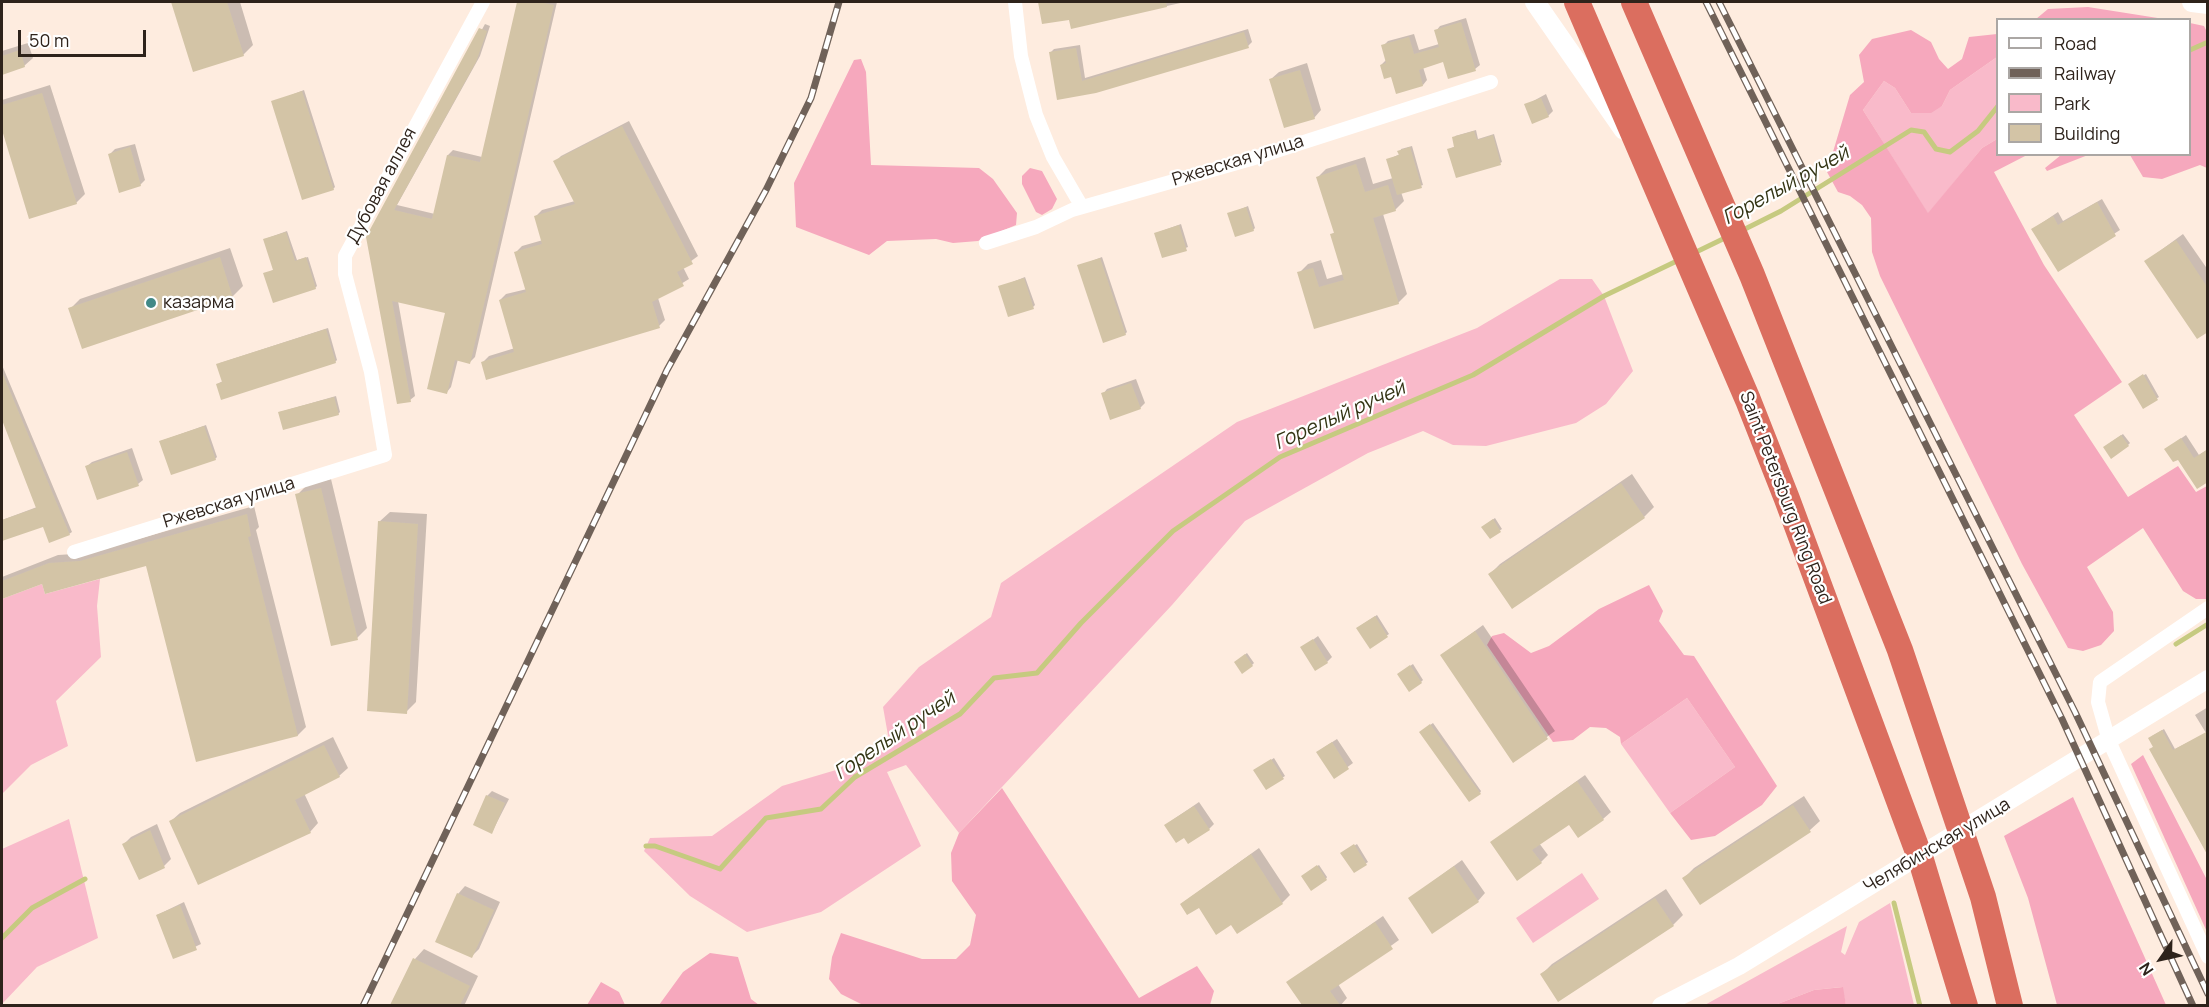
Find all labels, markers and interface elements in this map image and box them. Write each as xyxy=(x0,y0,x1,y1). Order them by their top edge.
scale bar xyxy=(21,18,148,56)
legend xyxy=(1996,18,2191,156)
text: 50 m xyxy=(29,28,69,52)
text: Road xyxy=(2054,31,2097,55)
text: Railway xyxy=(2054,61,2116,85)
text: Park xyxy=(2054,91,2090,115)
text: Building xyxy=(2054,121,2120,145)
street label: Дубовая аллея xyxy=(342,124,422,248)
street label: Ржевская улица xyxy=(1170,131,1306,191)
water label: Горелый ручей xyxy=(1719,141,1853,231)
place label: казарма xyxy=(163,292,234,314)
marker: казарма xyxy=(144,296,158,310)
water label: Горелый ручей xyxy=(1271,376,1409,456)
street label: Saint Petersburg Ring Road xyxy=(1734,389,1836,607)
street label: Ржевская улица xyxy=(161,473,297,533)
water label: Горелый ручей xyxy=(830,687,960,785)
street label: Челябинская улица xyxy=(1860,794,2014,898)
north arrow xyxy=(2131,929,2191,989)
text: N xyxy=(2134,958,2158,980)

